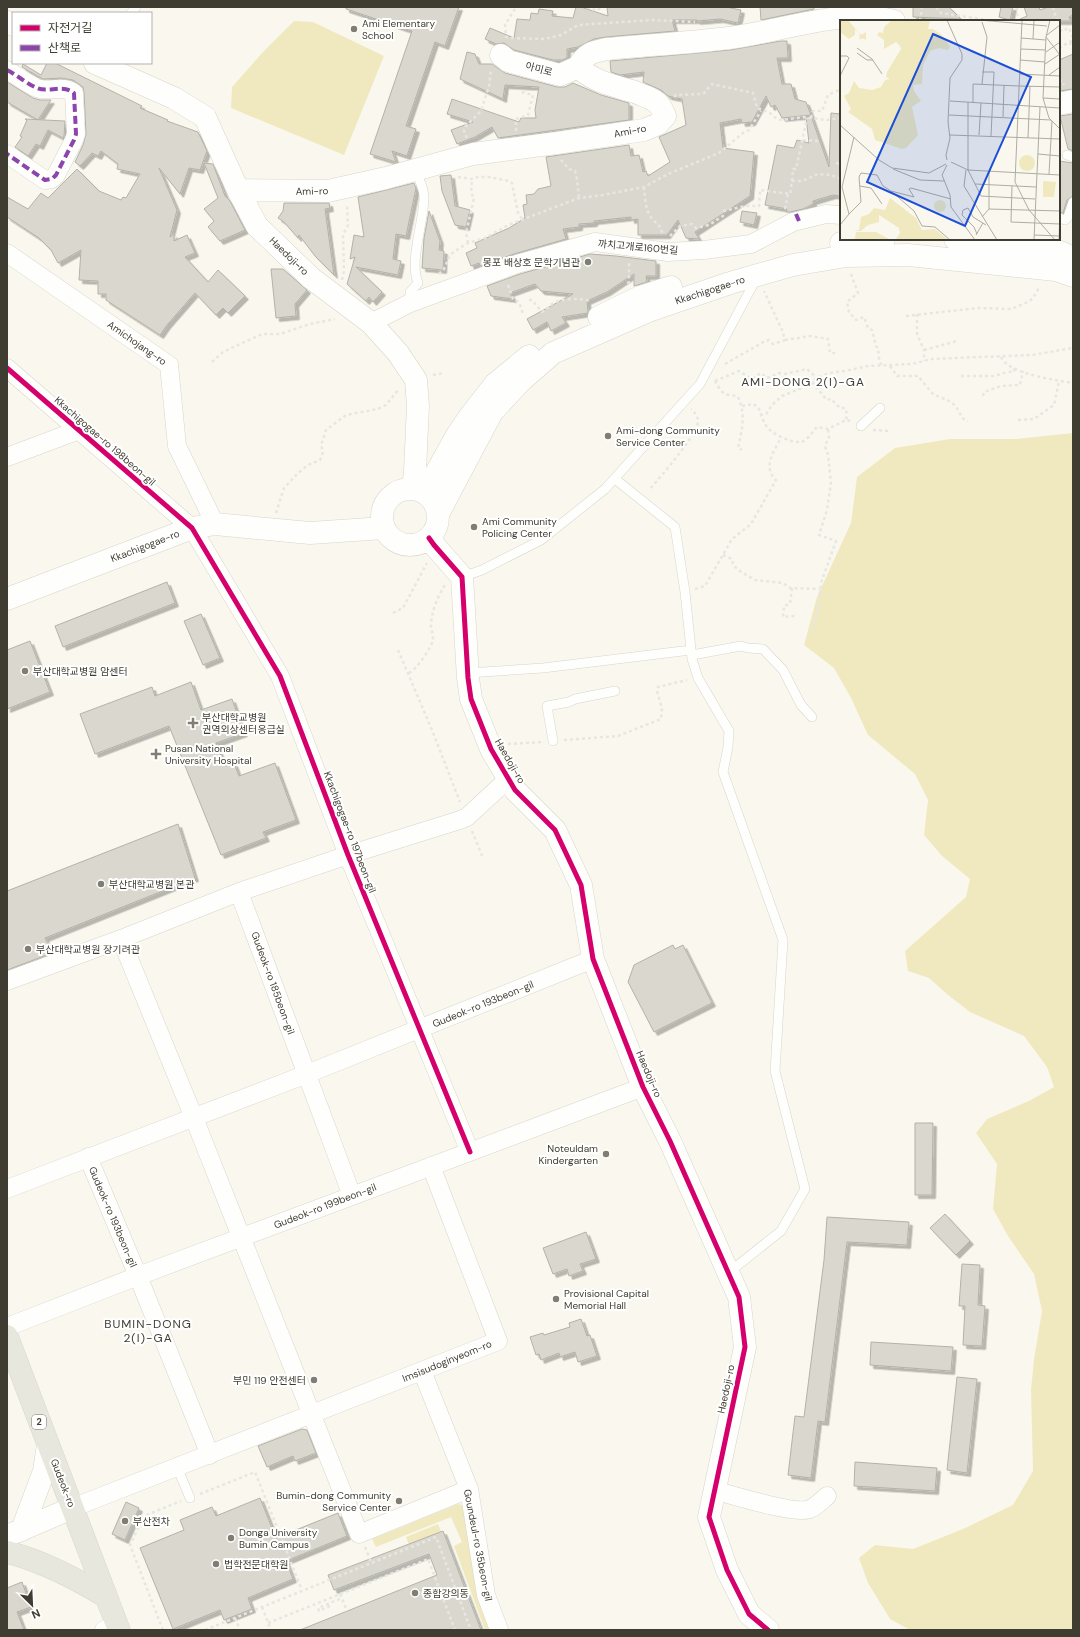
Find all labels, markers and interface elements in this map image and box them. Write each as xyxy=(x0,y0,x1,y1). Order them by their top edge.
legend xyxy=(12,12,152,64)
place label: Ami Elementary School xyxy=(362,17,436,42)
text: 자전거길 xyxy=(48,20,92,36)
inset map xyxy=(840,20,1060,240)
marker: Ami Elementary School xyxy=(349,24,359,34)
text: 산책로 xyxy=(48,40,81,56)
street label: 아미로 xyxy=(524,59,554,79)
street label: Ami-ro xyxy=(613,121,647,141)
street label: Ami-ro xyxy=(295,184,329,198)
street label: Haedoji-ro xyxy=(267,234,311,278)
street label: 까치고개로160번길 xyxy=(597,237,679,257)
place label: 몽포 배상호 문학기념관 xyxy=(483,256,581,269)
marker: 몽포 배상호 문학기념관 xyxy=(583,257,593,267)
street label: Kkachigogae-ro xyxy=(673,273,747,307)
street label: Amichojang-ro xyxy=(105,318,169,368)
district label: AMI-DONG 2(I)-GA xyxy=(741,374,865,390)
street label: Kkachigogae-ro 198beon-gil xyxy=(52,393,158,489)
place label: Ami-dong Community Service Center xyxy=(616,424,720,449)
marker: Ami-dong Community Service Center xyxy=(603,431,613,441)
place label: Ami Community Policing Center xyxy=(482,515,557,540)
marker: Ami Community Policing Center xyxy=(469,522,479,532)
street label: Kkachigogae-ro xyxy=(109,527,181,565)
place label: 부산대학교병원 암센터 xyxy=(33,665,128,678)
marker: 부산대학교병원 암센터 xyxy=(20,666,30,676)
place label: 부산대학교병원 권역외상센터응급실 xyxy=(202,711,285,736)
marker: 부산대학교병원 권역외상센터응급실 xyxy=(187,717,199,729)
street label: Haedoji-ro xyxy=(492,736,528,786)
place label: Pusan National University Hospital xyxy=(165,742,252,767)
marker: Pusan National University Hospital xyxy=(150,748,162,760)
street label: Kkachigogae-ro 197beon-gil xyxy=(321,769,379,895)
place label: 부산대학교병원 본관 xyxy=(109,878,195,891)
marker: 부산대학교병원 본관 xyxy=(96,879,106,889)
street label: Gudeok-ro 185beon-gil xyxy=(248,930,298,1036)
place label: 부산대학교병원 장기려관 xyxy=(36,943,141,956)
marker: 부산대학교병원 장기려관 xyxy=(23,944,33,954)
street label: Gudeok-ro 193beon-gil xyxy=(430,978,536,1030)
street label: Haedoji-ro xyxy=(633,1049,665,1100)
place label: Noteuldam Kindergarten xyxy=(539,1142,598,1167)
marker: Noteuldam Kindergarten xyxy=(601,1149,611,1159)
street label: Gudeok-ro 193beon-gil xyxy=(86,1165,140,1269)
street label: Gudeok-ro 199beon-gil xyxy=(272,1180,378,1232)
place label: Provisional Capital Memorial Hall xyxy=(564,1287,649,1312)
marker: Provisional Capital Memorial Hall xyxy=(551,1294,561,1304)
district label: BUMIN-DONG 2(I)-GA xyxy=(104,1316,192,1346)
street label: Imsisudoginyeom-ro xyxy=(400,1337,494,1385)
street label: Haedoji-ro xyxy=(714,1363,738,1415)
place label: 부민 119 안전센터 xyxy=(233,1374,306,1387)
marker: 부민 119 안전센터 xyxy=(309,1375,319,1385)
road number: 2 xyxy=(32,1415,46,1429)
street label: Gudeok-ro xyxy=(48,1457,78,1509)
street label: Goundeul-ro 35beon-gil xyxy=(461,1488,495,1602)
place label: Bumin-dong Community Service Center xyxy=(276,1489,391,1514)
marker: Bumin-dong Community Service Center xyxy=(394,1496,404,1506)
place label: 부산전차 xyxy=(133,1515,171,1528)
marker: 부산전차 xyxy=(120,1516,130,1526)
place label: Donga University Bumin Campus xyxy=(239,1526,318,1551)
marker: Donga University Bumin Campus xyxy=(226,1533,236,1543)
place label: 법학전문대학원 xyxy=(224,1558,288,1571)
marker: 법학전문대학원 xyxy=(211,1559,221,1569)
north arrow xyxy=(12,1585,52,1625)
place label: 종합강의동 xyxy=(423,1587,469,1600)
marker: 종합강의동 xyxy=(410,1588,420,1598)
text: N xyxy=(30,1606,43,1622)

